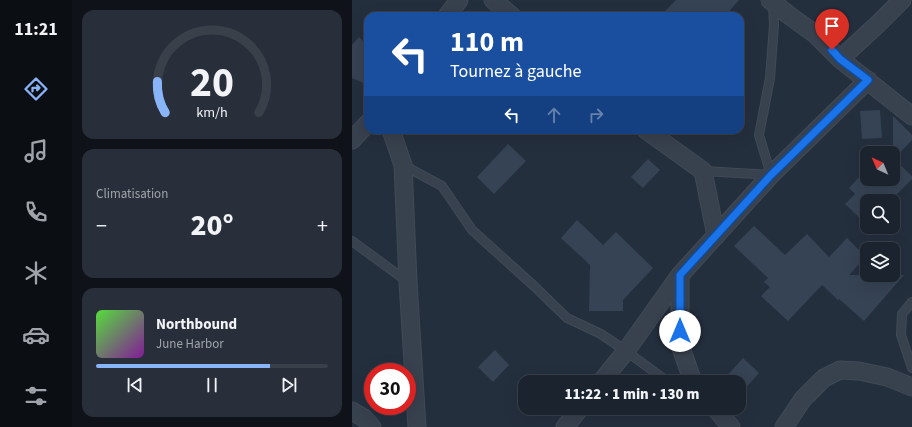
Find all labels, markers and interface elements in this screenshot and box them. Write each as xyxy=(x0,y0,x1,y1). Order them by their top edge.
pin xyxy=(815,9,849,50)
icon: arrive xyxy=(821,15,843,37)
text: 11:21 xyxy=(14,17,58,42)
text: 110 m xyxy=(450,22,524,62)
icon: left xyxy=(384,28,436,80)
text: 20 xyxy=(190,52,234,112)
text: Tournez à gauche xyxy=(450,59,582,84)
icon: directions xyxy=(22,75,50,103)
text: km/h xyxy=(196,101,228,122)
icon: left xyxy=(501,104,523,126)
icon: ahead xyxy=(543,104,565,126)
icon: right xyxy=(585,104,607,126)
icon: music xyxy=(22,137,50,165)
north arrow xyxy=(860,146,900,186)
map controls xyxy=(860,146,900,282)
text: Climatisation xyxy=(96,185,168,203)
button: search xyxy=(860,194,900,234)
icon: phone xyxy=(22,198,50,226)
text: 20° xyxy=(190,204,234,247)
text: − xyxy=(96,210,107,242)
text: + xyxy=(317,210,328,242)
button: layers xyxy=(860,242,900,282)
icon: climate xyxy=(22,259,50,287)
position arrow xyxy=(659,310,701,352)
text: Northbound xyxy=(156,314,237,335)
icon: car xyxy=(22,321,50,349)
text: June Harbor xyxy=(156,335,224,353)
speed limit sign: 30 xyxy=(364,363,416,415)
icon: previous xyxy=(124,374,146,396)
icon: pause xyxy=(201,374,223,396)
icon: next xyxy=(278,374,300,396)
icon: filters xyxy=(22,382,50,410)
text: 11:22 · 1 min · 130 m xyxy=(565,384,699,405)

